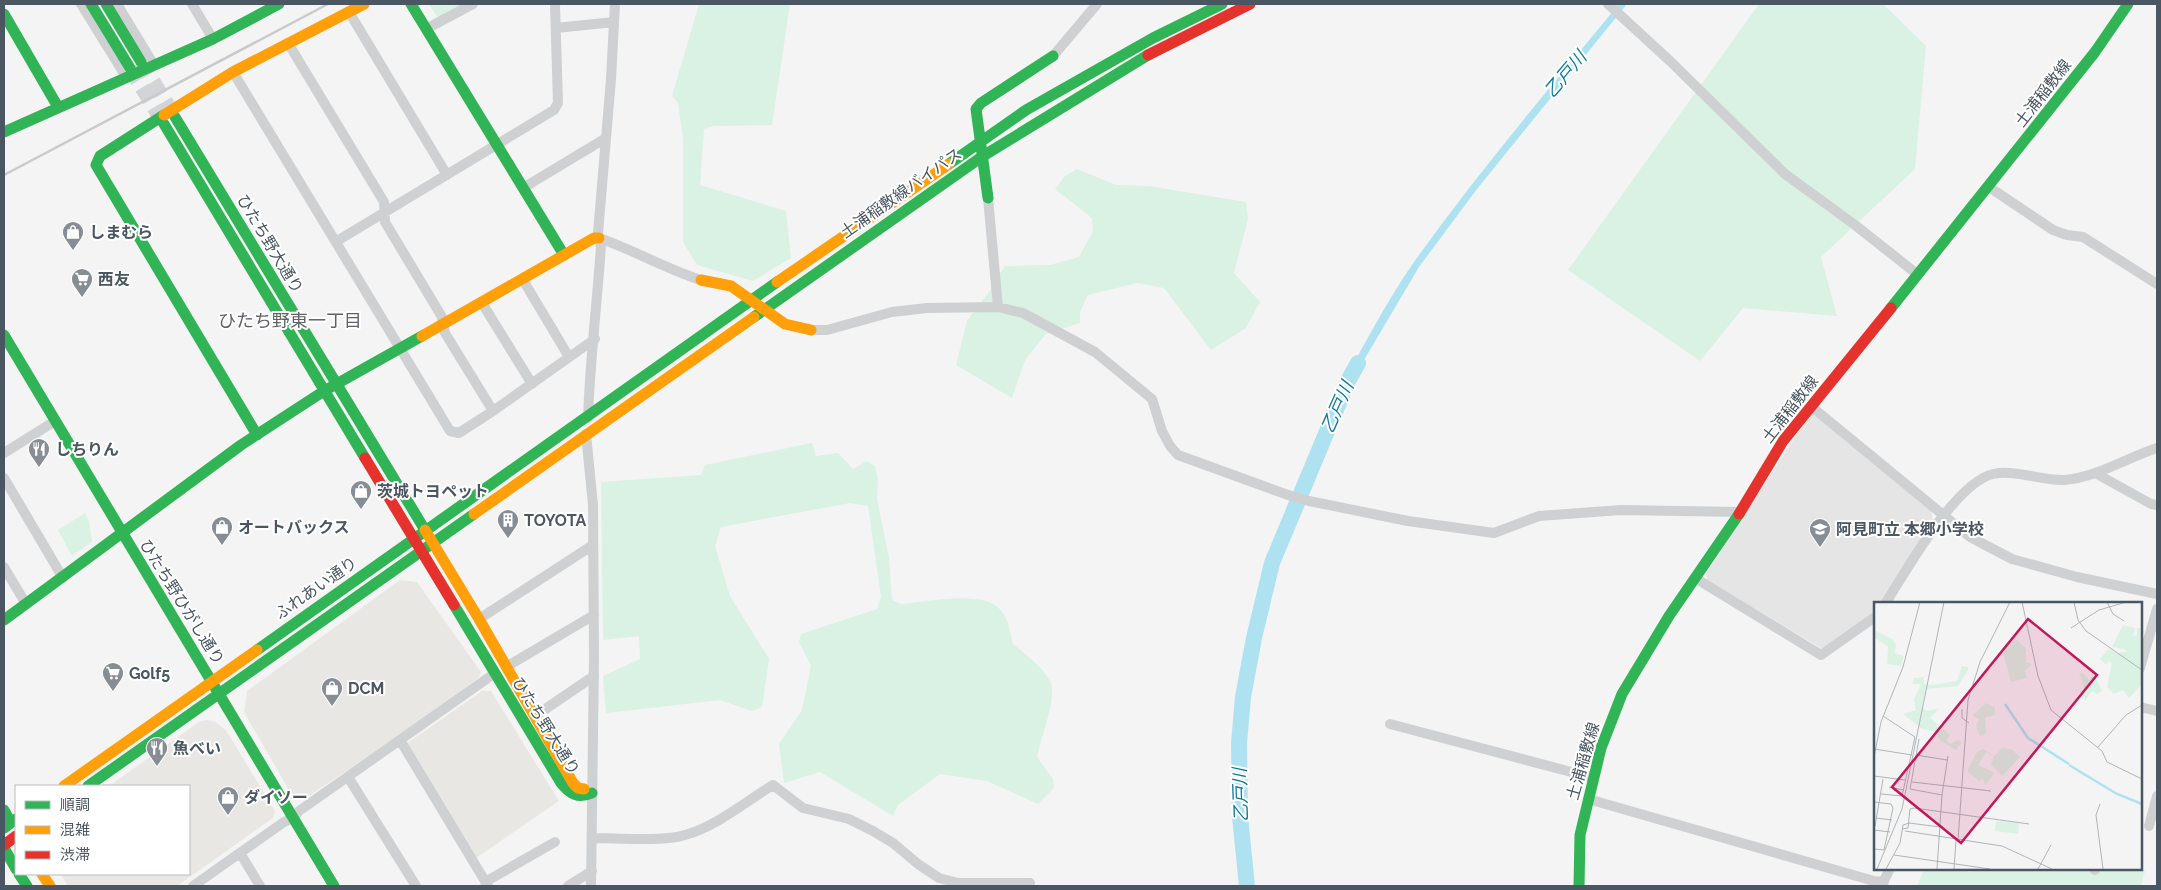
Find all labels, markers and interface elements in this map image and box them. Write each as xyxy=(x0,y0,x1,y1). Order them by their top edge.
water label: 乙戸川 xyxy=(1540,45,1592,101)
street label: 土浦稲敷線 xyxy=(2011,56,2075,130)
street label: 土浦稲敷線バイパス xyxy=(837,144,965,242)
street label: ひたち野大通り xyxy=(233,191,307,297)
shop icon: しまむら xyxy=(61,220,85,251)
place label: しまむら xyxy=(89,223,153,242)
supermarket icon: 西友 xyxy=(70,267,94,298)
place label: 西友 xyxy=(98,270,130,289)
district label: ひたち野東一丁目 xyxy=(218,310,362,331)
street label: 土浦稲敷線 xyxy=(1758,372,1822,446)
water label: 乙戸川 xyxy=(1316,376,1358,436)
restaurant icon: しちりん xyxy=(27,437,51,468)
place label: しちりん xyxy=(55,440,119,459)
shop icon: 茨城トヨペット xyxy=(349,479,373,510)
place label: 茨城トヨペット xyxy=(377,482,489,501)
building icon: TOYOTA xyxy=(496,508,520,539)
place label: TOYOTA xyxy=(524,511,586,530)
shop icon: オートバックス xyxy=(210,515,234,546)
school or university icon: 阿見町立 本郷小学校 xyxy=(1808,517,1832,548)
place label: オートバックス xyxy=(238,518,350,537)
place label: 阿見町立 本郷小学校 xyxy=(1836,520,1984,539)
street label: ひたち野ひがし通り xyxy=(136,536,228,668)
street label: ふれあい通り xyxy=(271,553,361,623)
inset map xyxy=(1874,602,2141,870)
supermarket icon: Golf5 xyxy=(101,661,125,692)
place label: Golf5 xyxy=(129,664,170,683)
street label: ひたち野大通り xyxy=(508,673,584,779)
shop icon: DCM xyxy=(320,676,344,707)
place label: DCM xyxy=(348,679,384,698)
street label: 土浦稲敷線 xyxy=(1563,720,1603,802)
restaurant icon: 魚べい xyxy=(145,736,169,767)
place label: 魚べい xyxy=(173,739,221,758)
water label: 乙戸川 xyxy=(1228,766,1251,822)
legend xyxy=(15,785,190,875)
shop icon: ダイソー xyxy=(216,785,240,816)
place label: ダイソー xyxy=(244,788,308,807)
text: 順調 xyxy=(60,796,90,814)
text: 混雑 xyxy=(60,821,90,839)
text: 渋滞 xyxy=(60,846,90,864)

